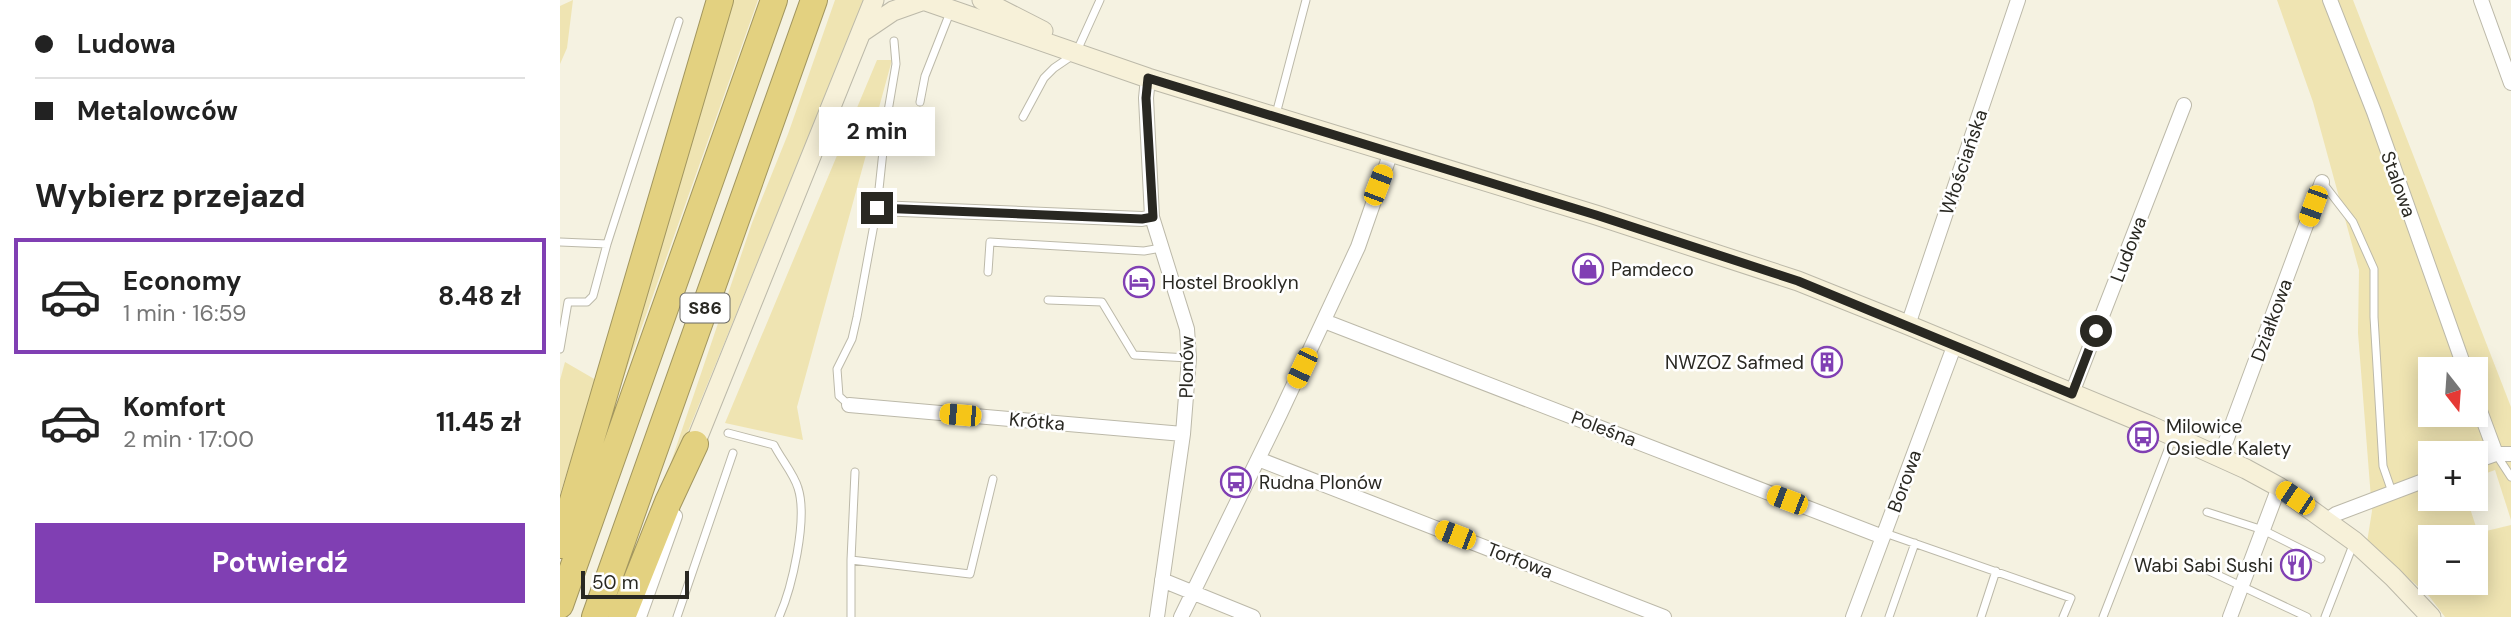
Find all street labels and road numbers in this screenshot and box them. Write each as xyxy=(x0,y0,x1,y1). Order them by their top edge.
street label: Włościańska xyxy=(1934,106,1993,218)
street label: Stalowa xyxy=(2375,148,2422,221)
street label: Ludowa xyxy=(2105,213,2152,286)
street label: Działkowa xyxy=(2245,276,2298,365)
road number: S86 xyxy=(680,294,730,322)
street label: Plonów xyxy=(1173,335,1200,399)
street label: Poleśna xyxy=(1568,405,1640,452)
street label: Krótka xyxy=(1008,407,1066,436)
street label: Borowa xyxy=(1882,446,1927,516)
street label: Torfowa xyxy=(1483,536,1556,584)

